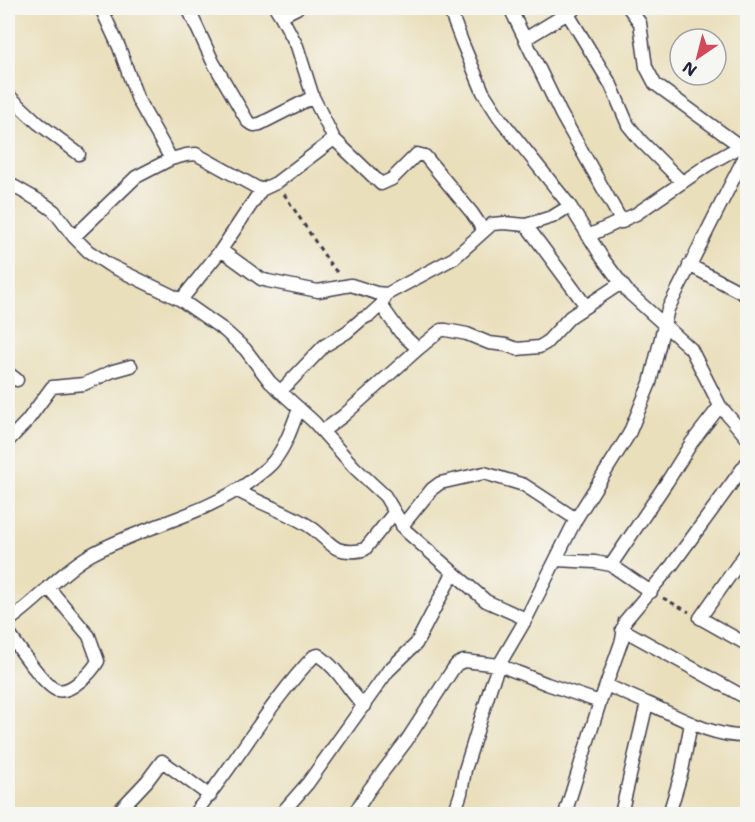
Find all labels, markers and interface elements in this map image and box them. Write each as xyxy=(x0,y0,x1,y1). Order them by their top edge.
north arrow xyxy=(668,27,728,87)
text: N xyxy=(678,57,701,81)

